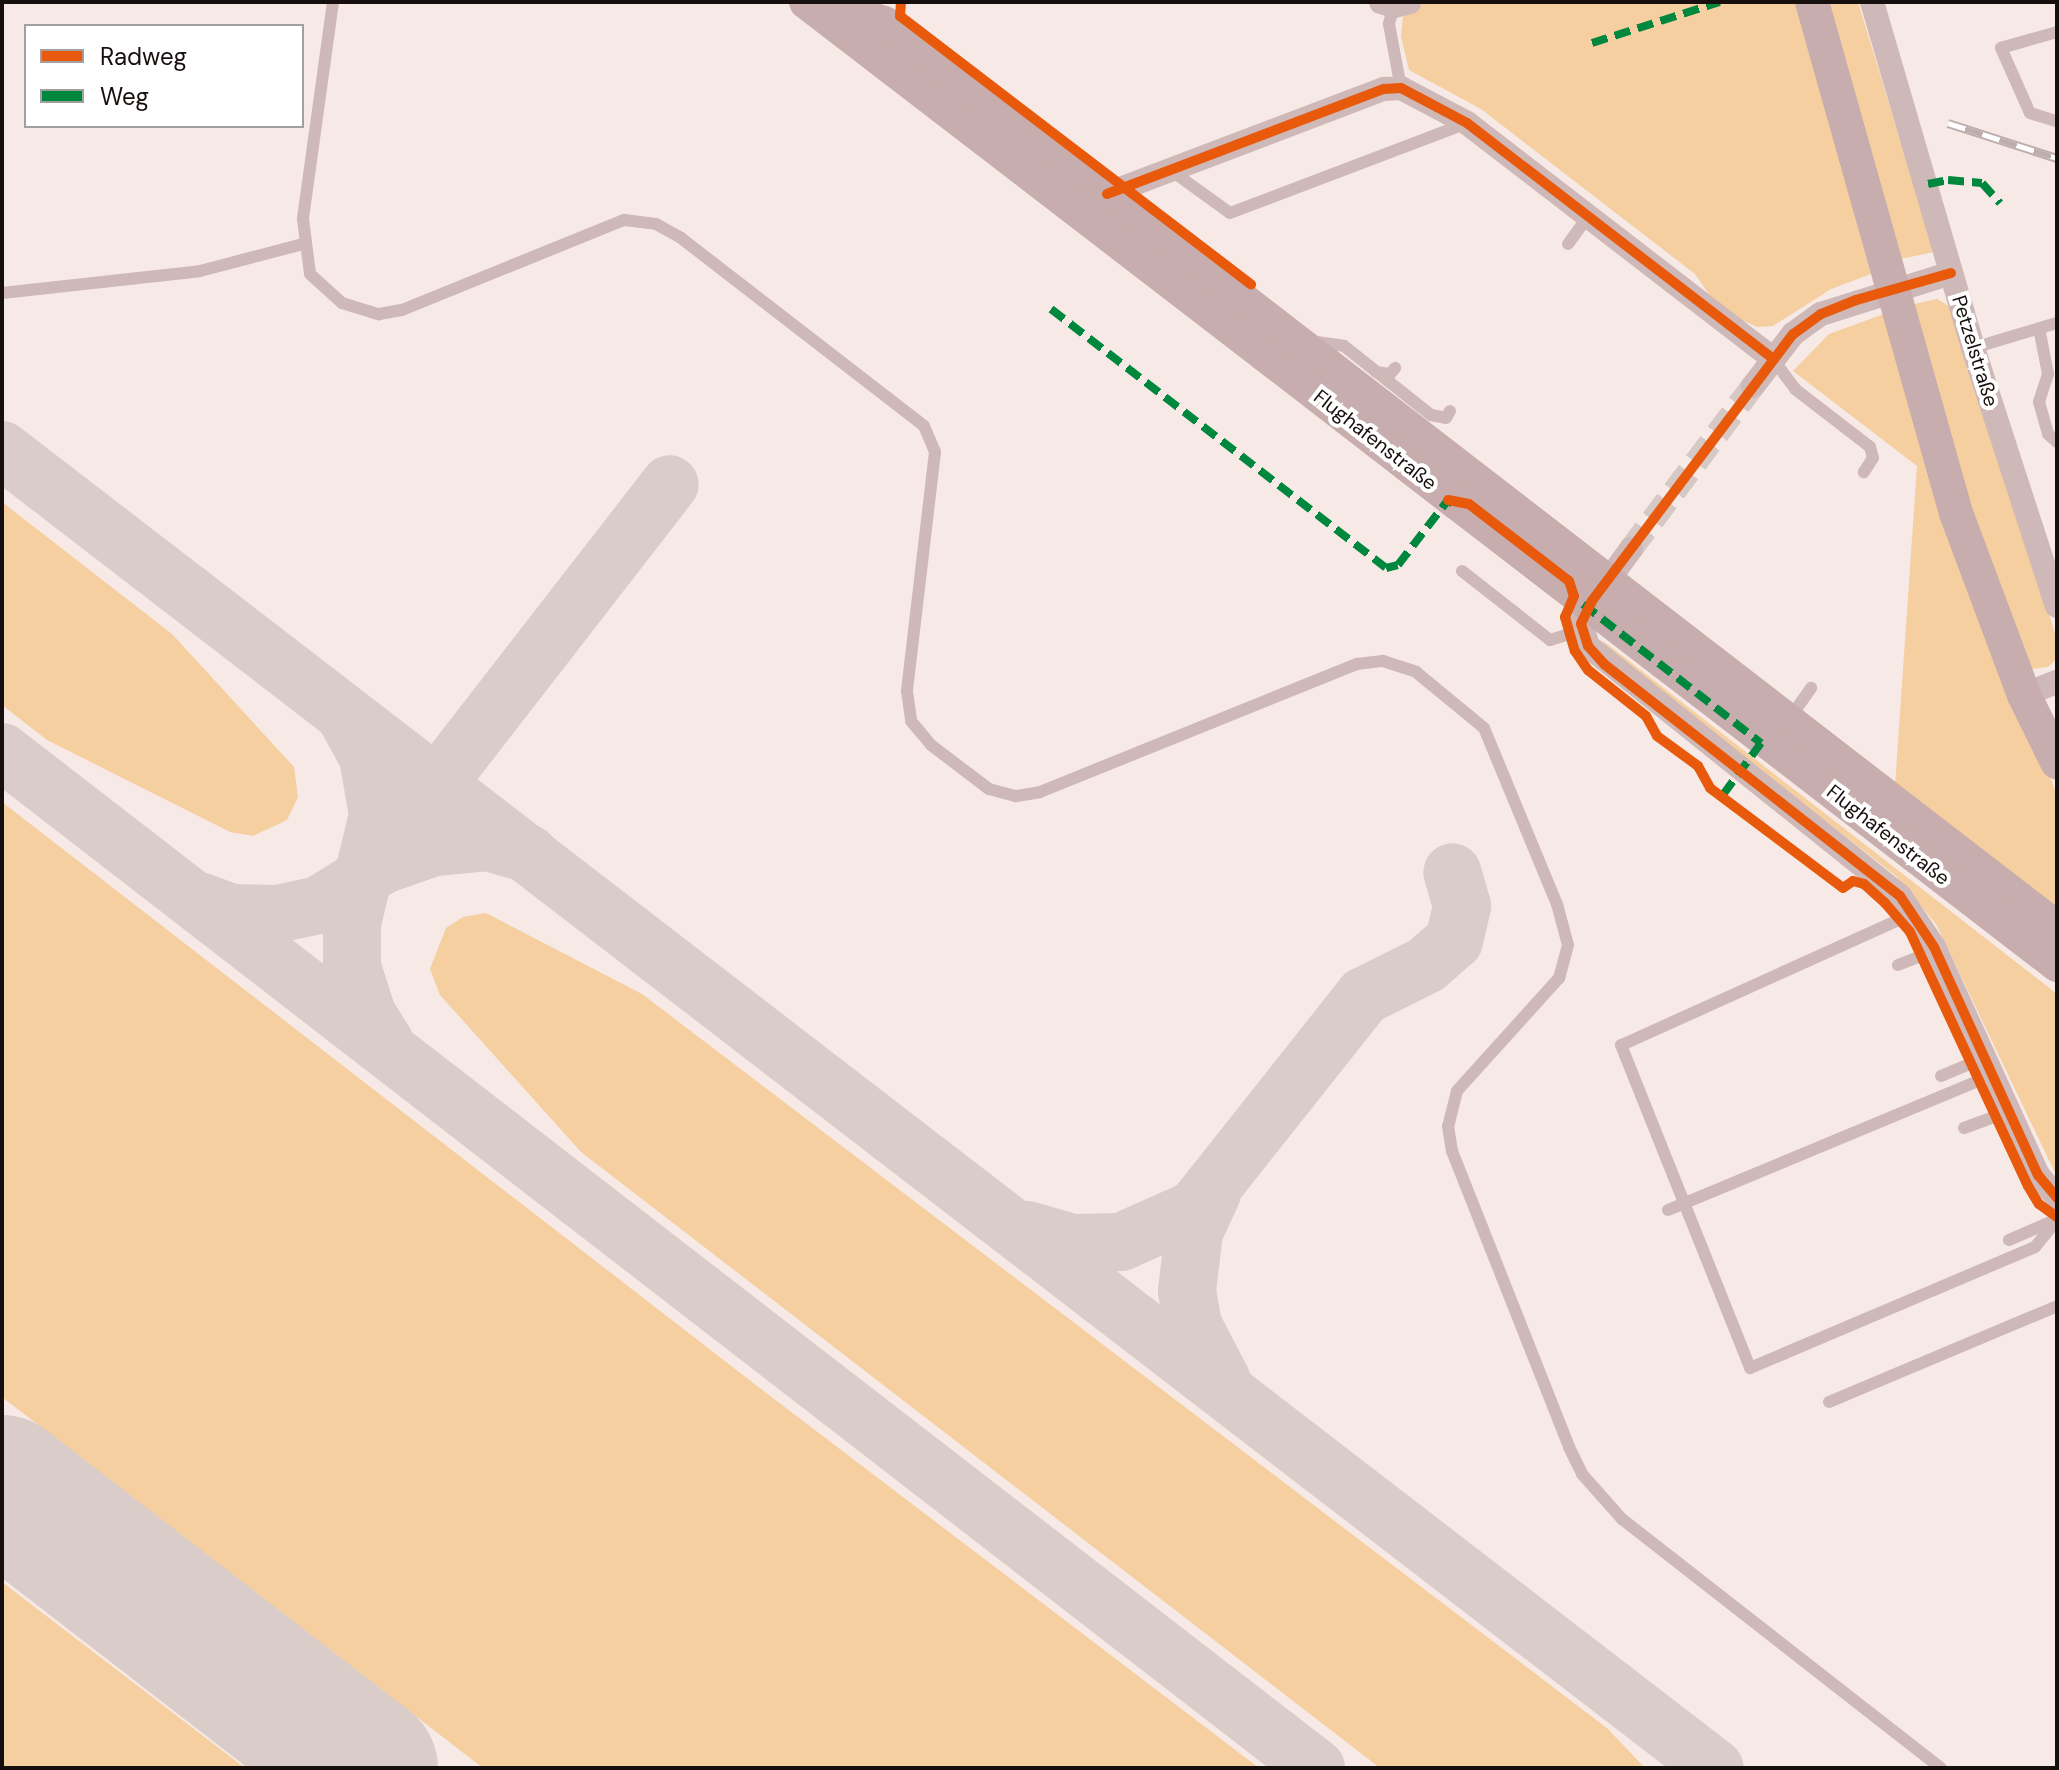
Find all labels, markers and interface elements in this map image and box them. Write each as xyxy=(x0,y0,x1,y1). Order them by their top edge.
legend xyxy=(24,24,304,128)
text: Radweg xyxy=(100,41,187,72)
text: Weg xyxy=(100,81,149,112)
street label: Petzelstraße xyxy=(1947,293,2003,409)
street label: Flughafenstraße xyxy=(1309,385,1441,495)
street label: Flughafenstraße xyxy=(1822,780,1954,890)

